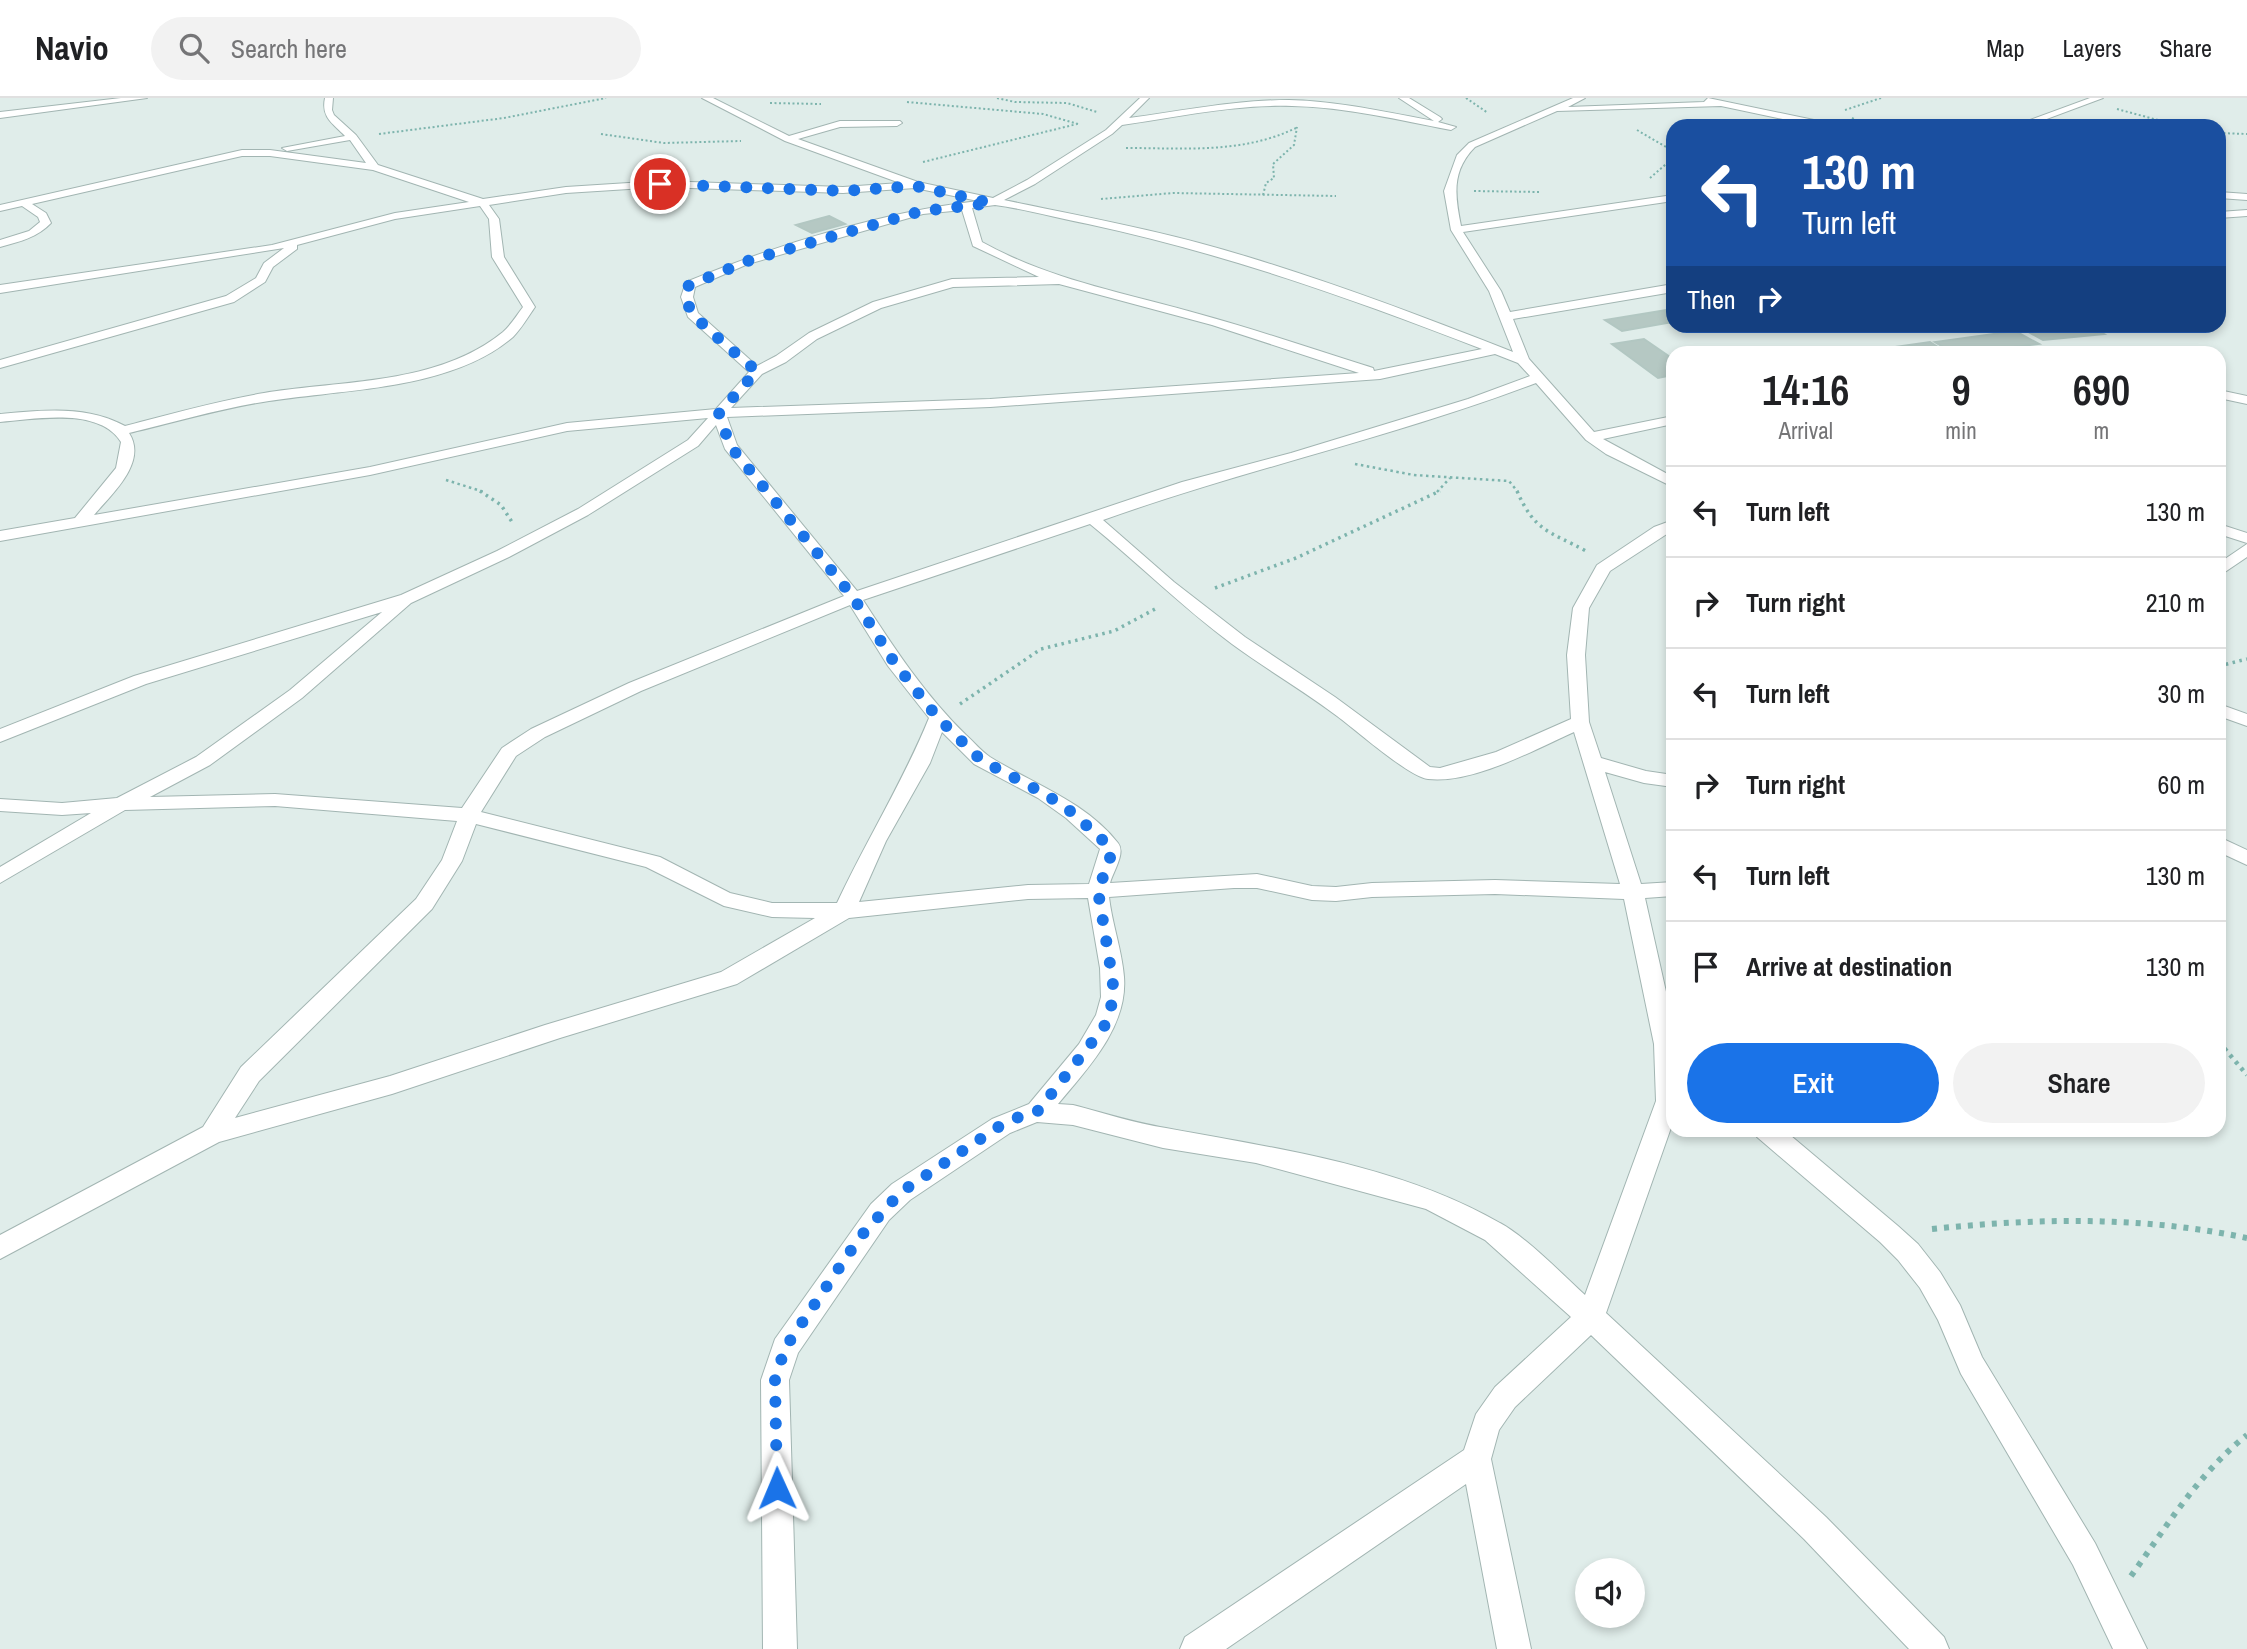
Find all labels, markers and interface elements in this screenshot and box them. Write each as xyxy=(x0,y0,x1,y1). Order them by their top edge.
search box xyxy=(151,17,641,80)
text: Navio xyxy=(35,26,109,70)
icon: search xyxy=(175,29,213,67)
text: Search here xyxy=(231,31,347,66)
text: Map xyxy=(1986,32,2024,64)
text: Layers xyxy=(2062,32,2121,64)
text: Share xyxy=(2159,32,2212,64)
text: 130 m xyxy=(1802,138,1916,204)
icon: left xyxy=(1687,147,1778,238)
pin xyxy=(630,154,690,214)
icon: arrive xyxy=(641,165,679,203)
text: Turn left xyxy=(1802,201,1896,244)
icon: right xyxy=(1750,280,1788,318)
text: Then xyxy=(1687,282,1736,317)
text: 14:16 xyxy=(1762,362,1849,418)
text: 9 xyxy=(1951,362,1971,418)
text: 690 xyxy=(2073,362,2130,418)
text: Arrival xyxy=(1778,415,1833,446)
text: min xyxy=(1945,415,1977,446)
text: m xyxy=(2094,415,2109,446)
icon: left xyxy=(1687,493,1725,531)
text: Turn left xyxy=(1746,494,1830,529)
text: 130 m xyxy=(2146,494,2205,529)
icon: right xyxy=(1687,584,1725,622)
text: Turn right xyxy=(1746,585,1845,620)
text: 210 m xyxy=(2146,585,2205,620)
icon: left xyxy=(1687,675,1725,713)
text: Turn left xyxy=(1746,676,1830,711)
text: 30 m xyxy=(2158,676,2205,711)
icon: right xyxy=(1687,766,1725,804)
text: Turn right xyxy=(1746,767,1845,802)
text: 60 m xyxy=(2158,767,2205,802)
icon: left xyxy=(1687,857,1725,895)
text: Turn left xyxy=(1746,858,1830,893)
text: 130 m xyxy=(2146,858,2205,893)
icon: arrive xyxy=(1687,948,1725,986)
text: Arrive at destination xyxy=(1746,949,1952,984)
text: 130 m xyxy=(2146,949,2205,984)
button: Exit xyxy=(1687,1043,1939,1123)
button: Share xyxy=(1953,1043,2205,1123)
position arrow xyxy=(740,1451,814,1525)
map controls xyxy=(1575,1558,1645,1628)
button: sound xyxy=(1575,1558,1645,1628)

